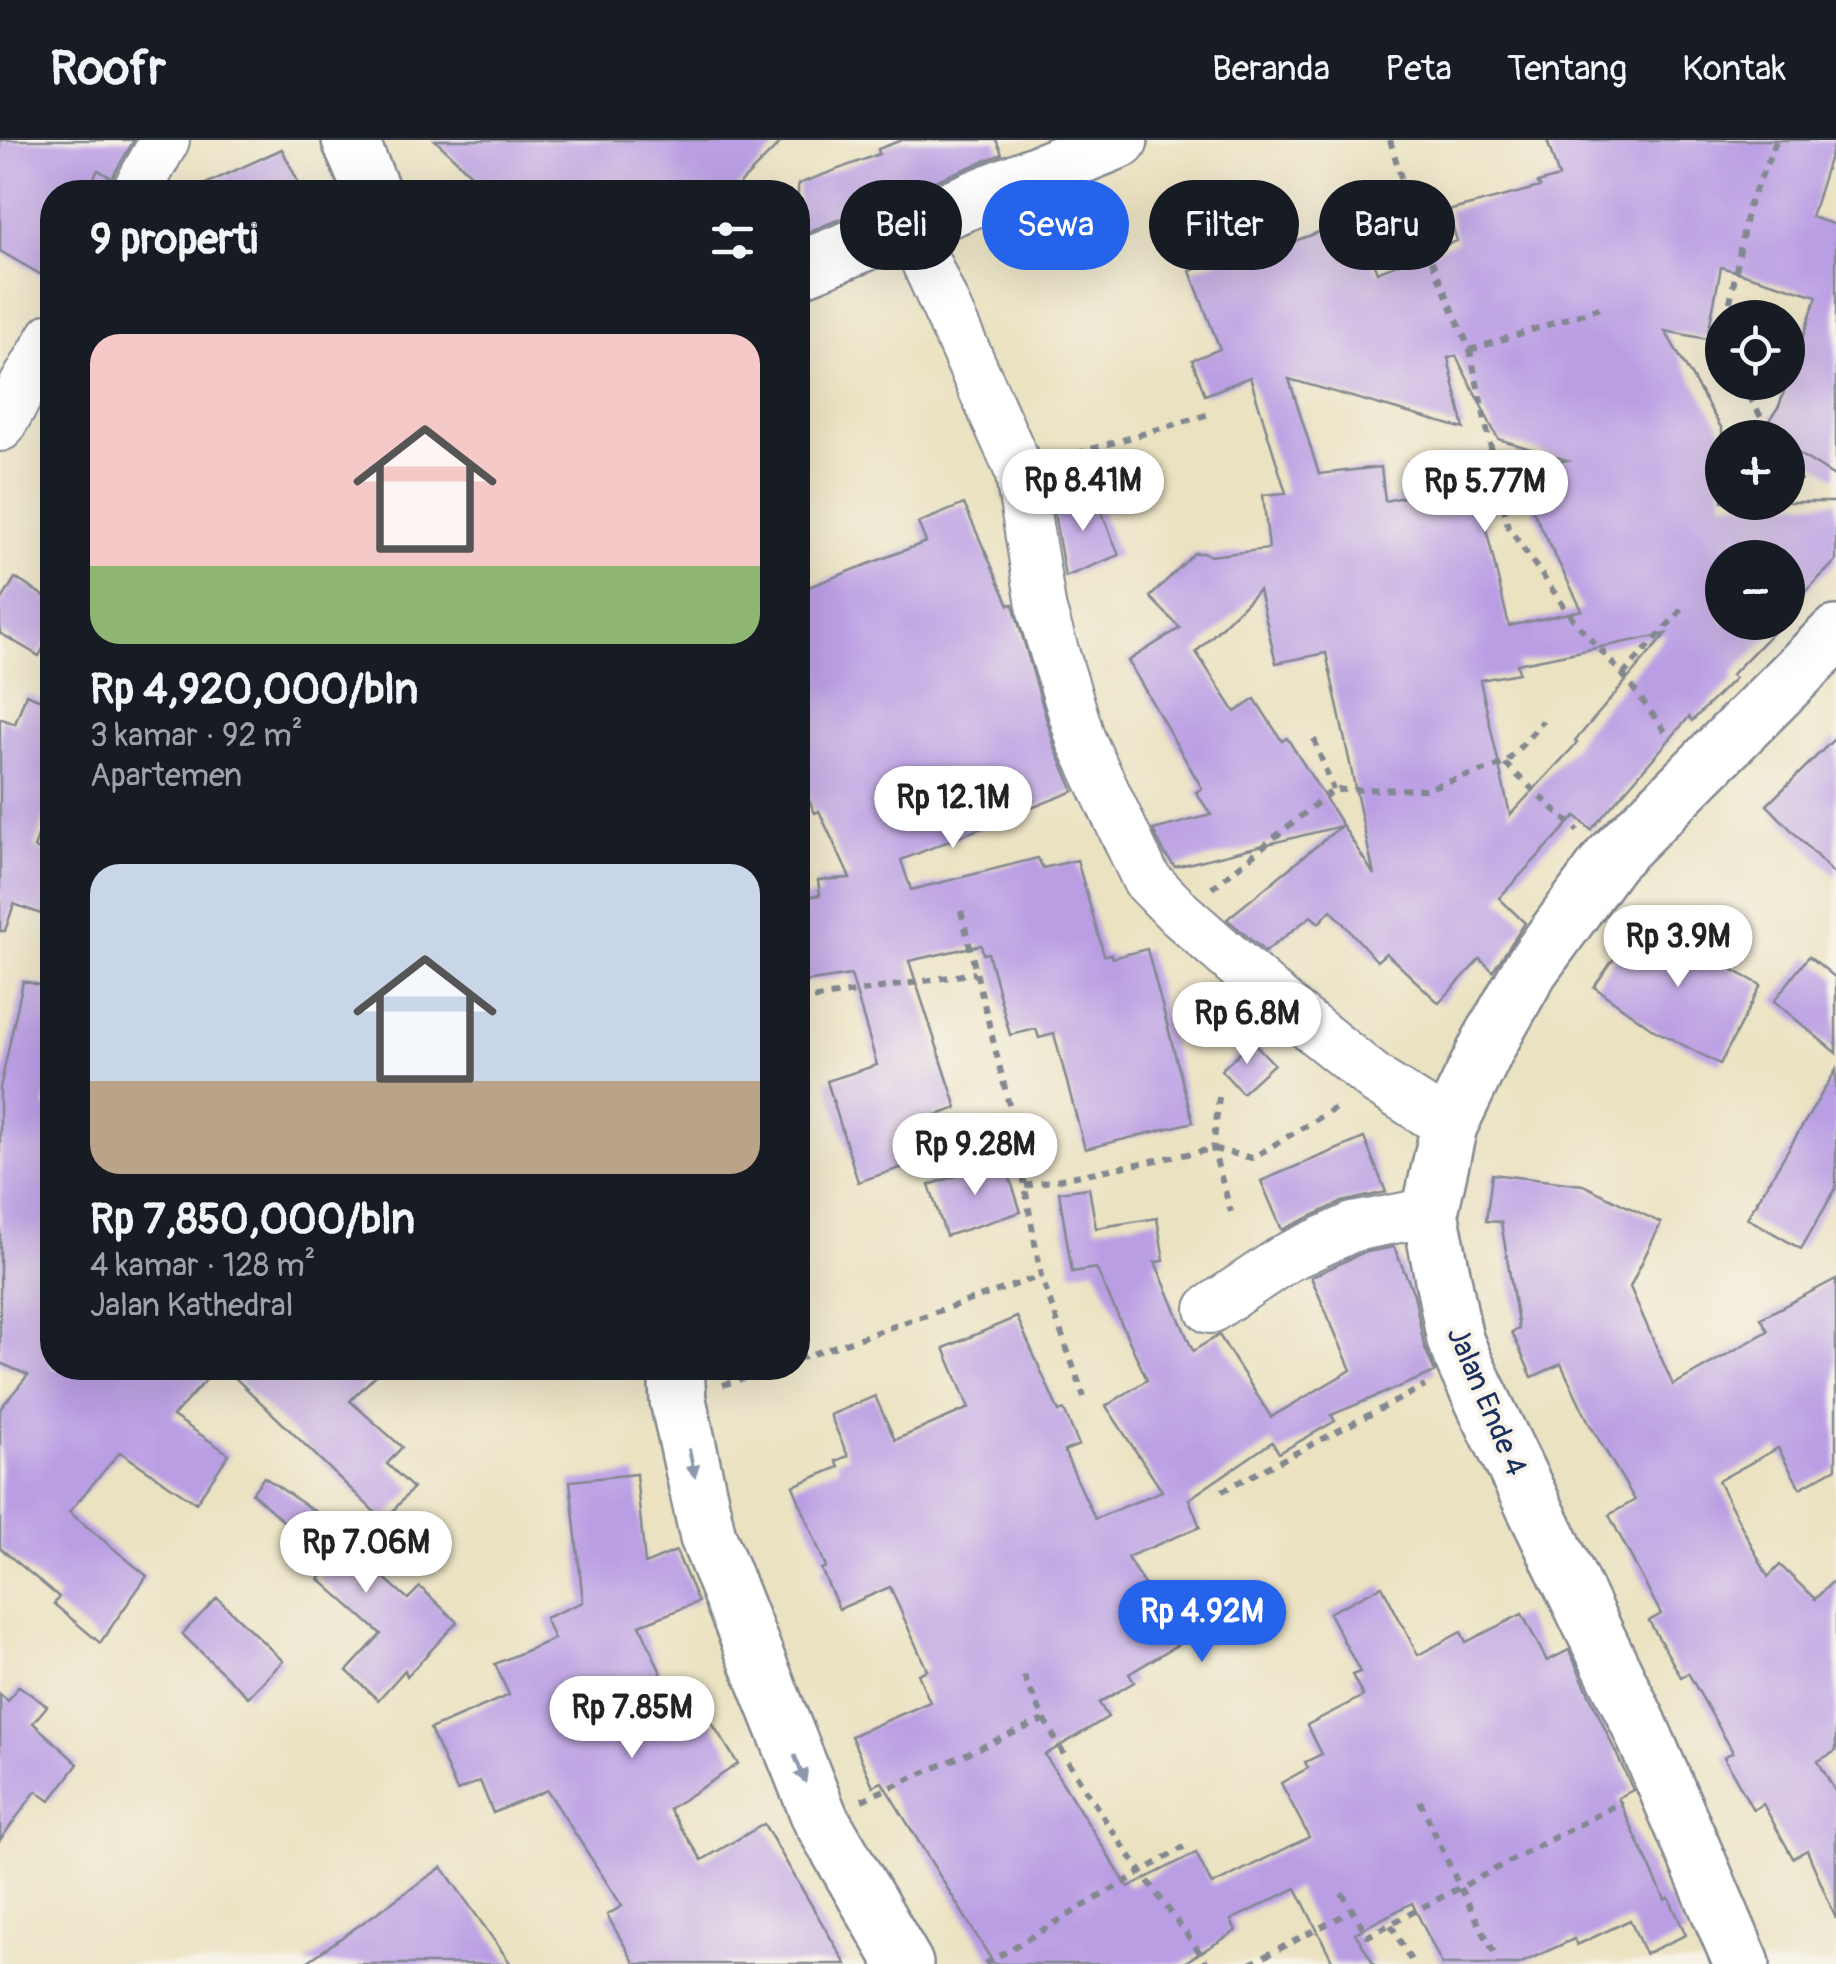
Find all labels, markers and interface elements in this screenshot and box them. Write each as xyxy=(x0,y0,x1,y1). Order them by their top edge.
text: Roofr xyxy=(50,39,166,99)
text: Beranda xyxy=(1212,47,1330,91)
text: Peta xyxy=(1385,47,1452,91)
text: Tentang xyxy=(1507,47,1627,91)
text: Kontak xyxy=(1682,47,1786,91)
chip: Beli xyxy=(840,180,962,270)
chip: Sewa xyxy=(982,180,1129,270)
chip: Filter xyxy=(1149,180,1299,270)
chip: Baru xyxy=(1319,180,1455,270)
icon: filters xyxy=(705,213,760,268)
text: 9 properti xyxy=(90,214,258,266)
map controls xyxy=(1705,300,1805,640)
button: locate xyxy=(1705,300,1805,400)
icon: home xyxy=(335,399,515,579)
button: + xyxy=(1705,420,1805,520)
pin: Rp 8.41M xyxy=(980,449,1186,534)
pin: Rp 5.77M xyxy=(1382,450,1588,535)
text: Rp 8.41M xyxy=(1024,461,1142,501)
text: Rp 5.77M xyxy=(1424,462,1546,502)
button: − xyxy=(1705,540,1805,640)
text: Rp 4,920,000/bln xyxy=(90,664,418,716)
text: 3 kamar · 92 m² xyxy=(90,716,303,756)
text: Apartemen xyxy=(90,756,242,796)
pin: Rp 12.1M xyxy=(850,766,1056,851)
text: Rp 12.1M xyxy=(896,778,1010,818)
pin: Rp 3.9M xyxy=(1586,905,1770,990)
text: Rp 3.9M xyxy=(1626,917,1730,957)
icon: home xyxy=(335,929,515,1109)
pin: Rp 6.8M xyxy=(1155,982,1339,1067)
text: Rp 6.8M xyxy=(1194,994,1300,1034)
pin: Rp 9.28M xyxy=(872,1113,1078,1198)
text: Rp 9.28M xyxy=(914,1125,1036,1165)
text: Rp 7,850,000/bln xyxy=(90,1194,415,1246)
text: 4 kamar · 128 m² xyxy=(90,1246,316,1286)
text: Jalan Kathedral xyxy=(90,1286,293,1326)
street label: Jalan Ende 4 xyxy=(1439,1321,1534,1481)
one-way arrow xyxy=(685,1448,700,1479)
pin: Rp 7.06M xyxy=(263,1511,469,1596)
text: Rp 7.06M xyxy=(302,1523,430,1563)
pin: Rp 4.92M xyxy=(1099,1580,1305,1665)
text: Rp 4.92M xyxy=(1140,1592,1264,1632)
pin: Rp 7.85M xyxy=(529,1676,735,1761)
text: Rp 7.85M xyxy=(571,1688,693,1728)
one-way arrow xyxy=(793,1754,809,1784)

